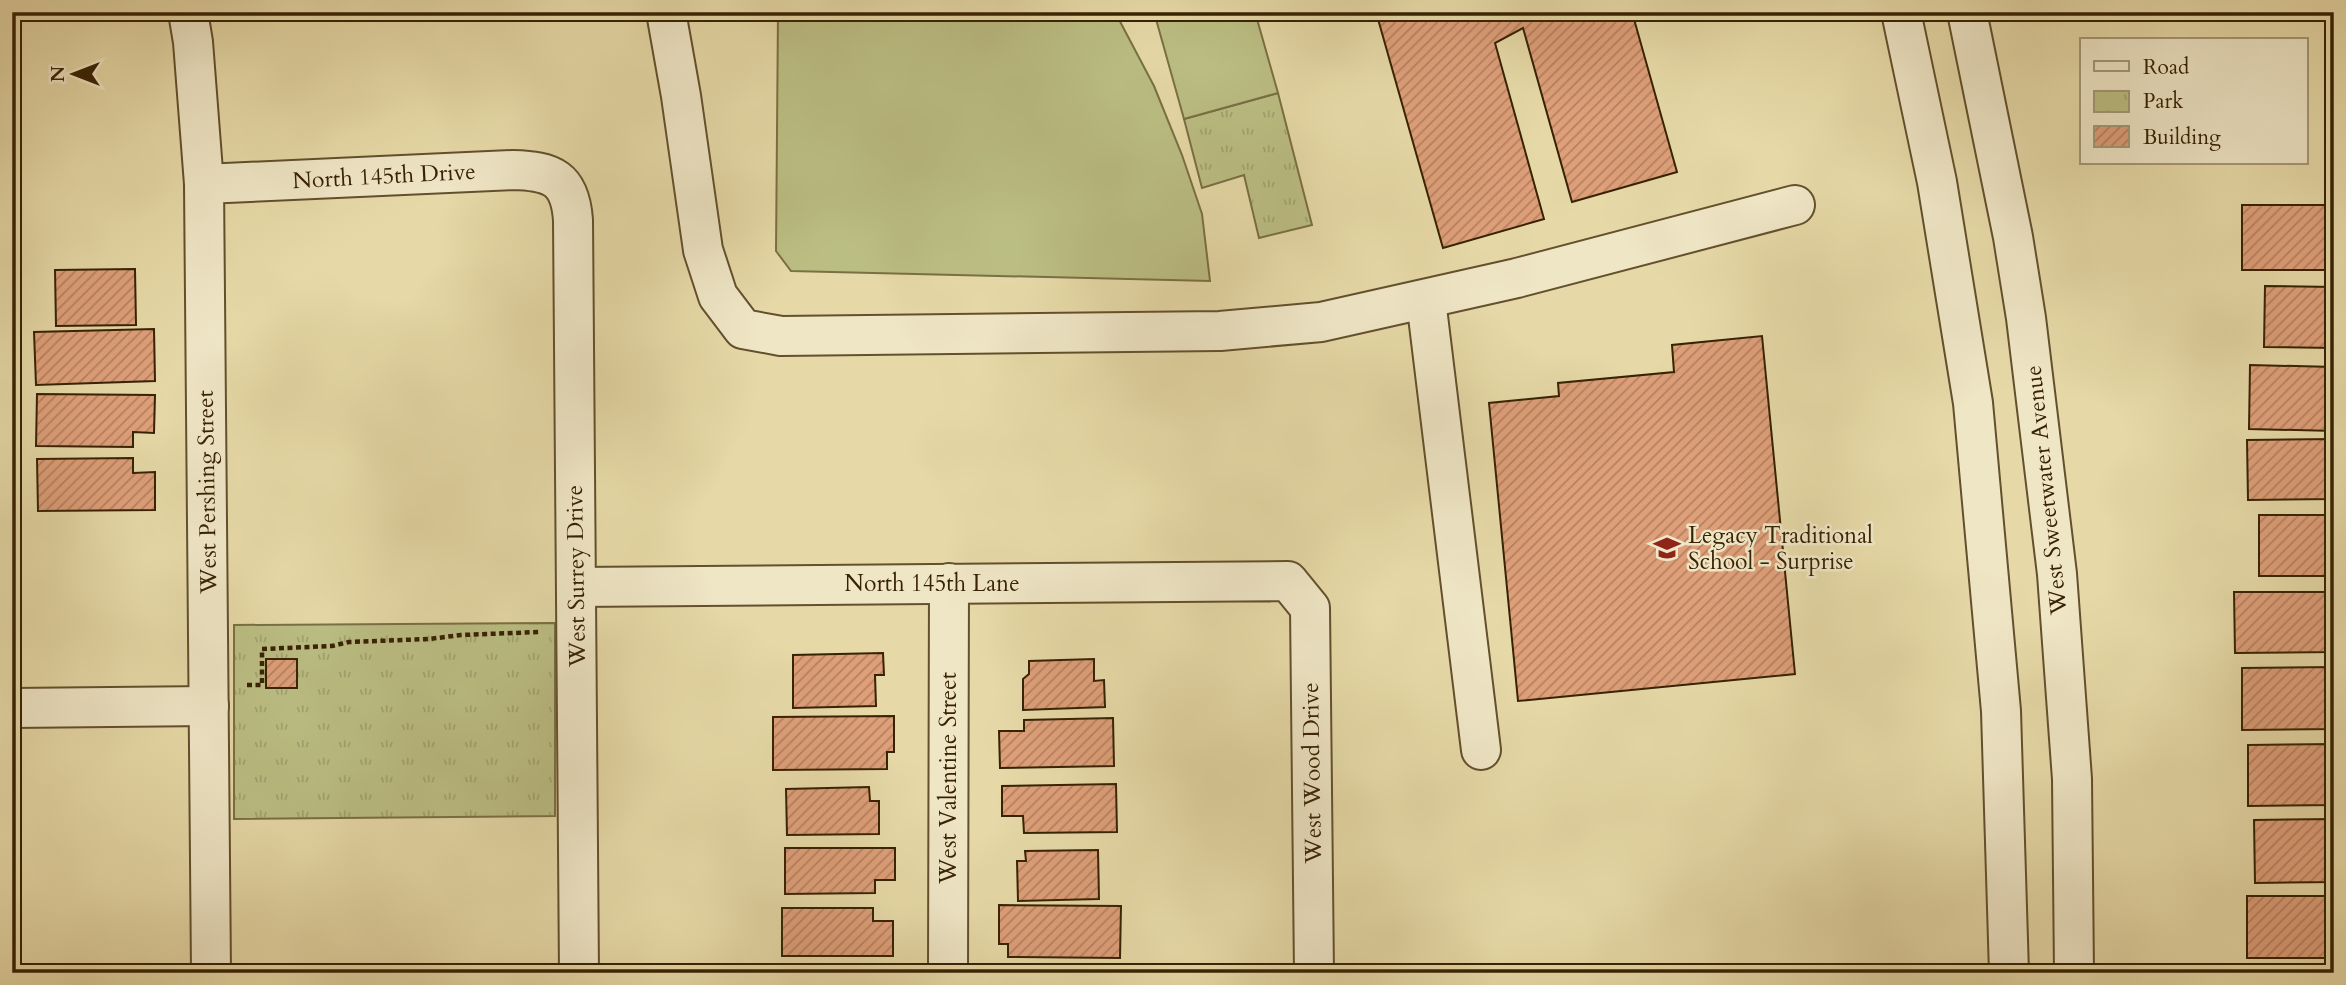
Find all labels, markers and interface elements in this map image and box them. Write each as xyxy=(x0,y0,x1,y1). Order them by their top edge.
north arrow xyxy=(38,38,108,108)
legend xyxy=(2080,38,2308,164)
text: Road xyxy=(2143,53,2189,82)
text: N xyxy=(45,65,71,82)
text: Park xyxy=(2143,87,2184,116)
text: Building xyxy=(2143,123,2221,152)
street label: North 145th Drive xyxy=(292,156,476,196)
street label: West Sweetwater Avenue xyxy=(2018,364,2075,617)
street label: West Pershing Street xyxy=(190,390,224,595)
street label: West Surrey Drive xyxy=(559,485,593,668)
place label: Legacy Traditional School - Surprise xyxy=(1688,520,1873,577)
school or university icon: Legacy Traditional School - Surprise xyxy=(1652,533,1682,563)
street label: North 145th Lane xyxy=(844,568,1020,599)
street label: West Valentine Street xyxy=(933,672,964,885)
street label: West Wood Drive xyxy=(1295,682,1329,865)

